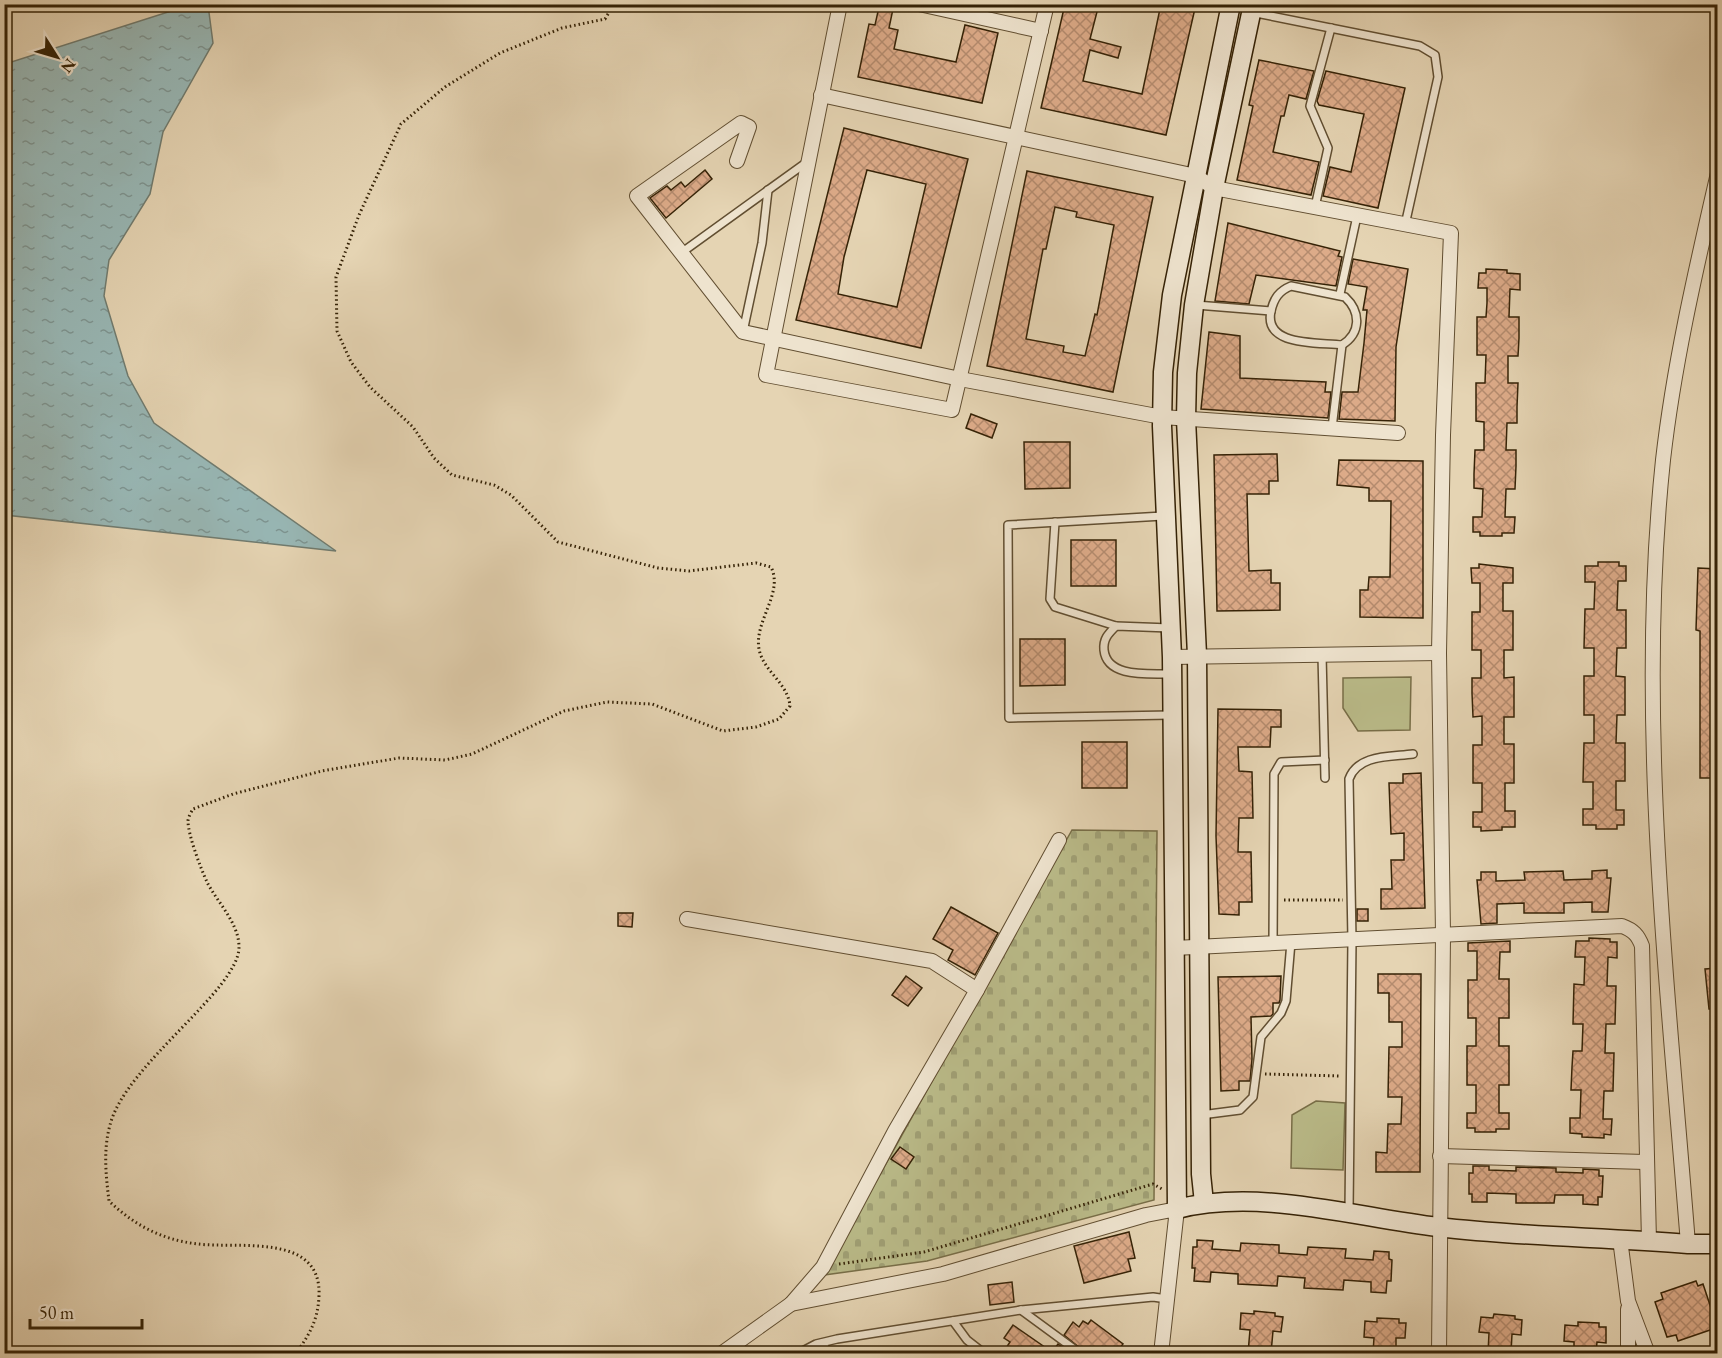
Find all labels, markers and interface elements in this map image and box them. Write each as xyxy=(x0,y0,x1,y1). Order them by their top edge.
north arrow xyxy=(27,27,87,87)
text: N xyxy=(56,54,81,77)
scale bar xyxy=(30,1292,142,1330)
text: 50 m xyxy=(39,1301,74,1324)

